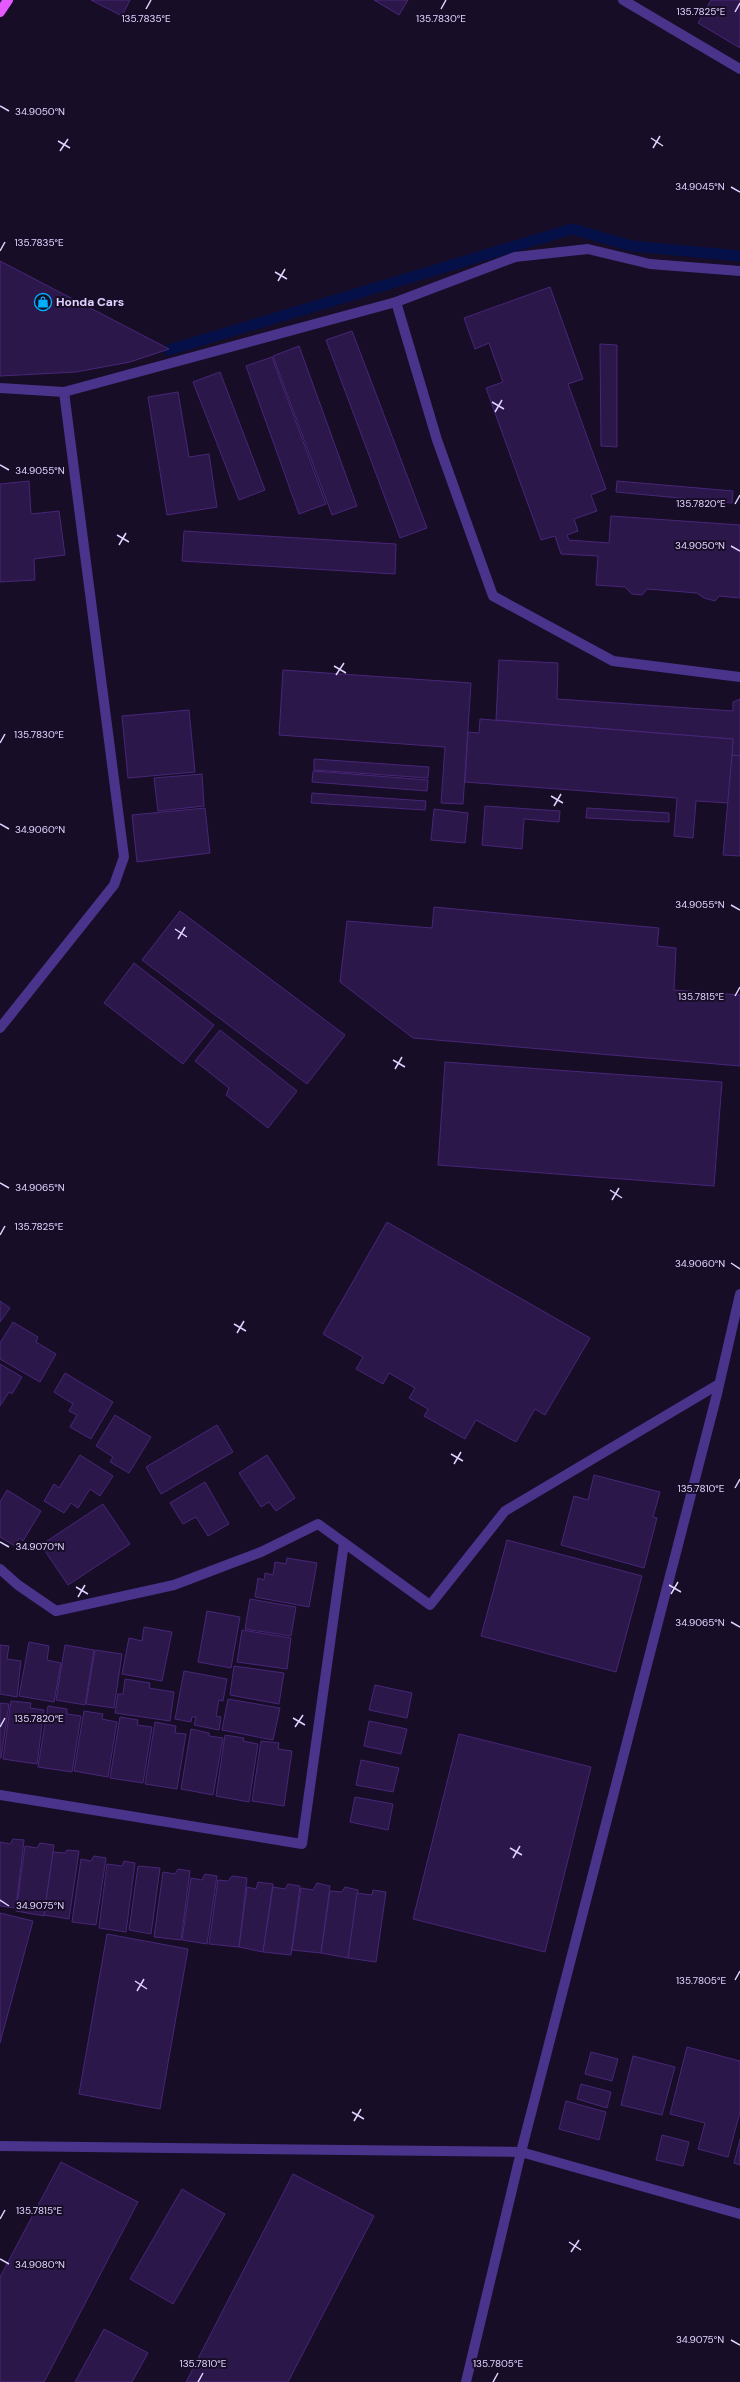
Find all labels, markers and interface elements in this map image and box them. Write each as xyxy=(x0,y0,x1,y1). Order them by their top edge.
text: 135.7825°E xyxy=(677,5,726,18)
text: 135.7835°E xyxy=(121,12,171,25)
text: 135.7830°E xyxy=(416,12,466,25)
text: 34.9050°N xyxy=(15,105,65,118)
text: 34.9045°N xyxy=(675,180,725,193)
text: 135.7835°E xyxy=(14,236,64,249)
shop icon: Honda Cars xyxy=(33,292,53,312)
place label: Honda Cars xyxy=(56,294,124,310)
text: 34.9055°N xyxy=(15,464,65,477)
text: 135.7820°E xyxy=(676,497,726,510)
text: 34.9050°N xyxy=(675,539,725,552)
text: 135.7830°E xyxy=(14,728,64,741)
text: 34.9060°N xyxy=(15,823,65,836)
text: 34.9055°N xyxy=(675,898,725,911)
text: 135.7815°E xyxy=(678,990,724,1003)
text: 34.9065°N xyxy=(15,1181,65,1194)
text: 135.7825°E xyxy=(15,1220,64,1233)
text: 34.9060°N xyxy=(675,1257,725,1270)
text: 135.7810°E xyxy=(678,1482,725,1495)
text: 34.9070°N xyxy=(15,1540,65,1553)
text: 34.9065°N xyxy=(675,1616,725,1629)
text: 135.7820°E xyxy=(14,1712,64,1725)
text: 34.9075°N xyxy=(16,1899,64,1912)
text: 135.7805°E xyxy=(676,1974,726,1987)
text: 135.7815°E xyxy=(16,2204,62,2217)
text: 34.9080°N xyxy=(15,2258,65,2271)
text: 34.9075°N xyxy=(676,2333,724,2346)
text: 135.7810°E xyxy=(180,2357,227,2370)
text: 135.7805°E xyxy=(473,2357,523,2370)

